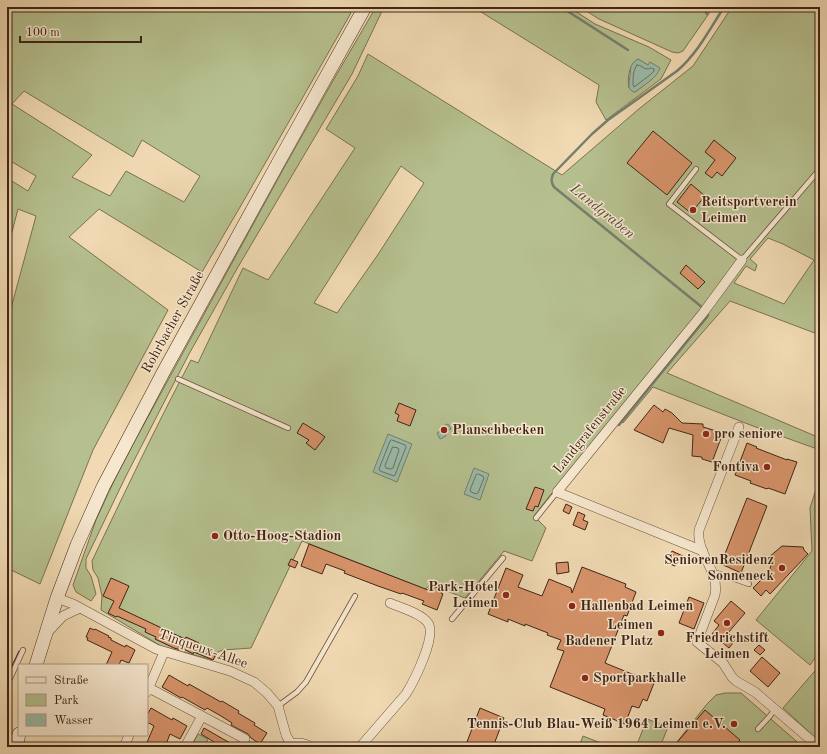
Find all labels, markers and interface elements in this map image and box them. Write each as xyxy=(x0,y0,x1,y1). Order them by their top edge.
scale bar xyxy=(20,18,141,44)
text: 100 m xyxy=(26,27,60,39)
water label: Landgraben xyxy=(566,181,638,243)
place label: Reitsportverein Leimen xyxy=(701,195,797,225)
marker: Reitsportverein Leimen xyxy=(688,205,698,215)
street label: Rohrbacher Straße xyxy=(139,269,207,375)
street label: Landgrafenstraße xyxy=(551,384,629,476)
place label: Planschbecken xyxy=(452,423,544,437)
marker: Planschbecken xyxy=(439,425,449,435)
place label: pro seniore xyxy=(714,427,783,441)
marker: pro seniore xyxy=(701,429,711,439)
place label: Fontiva xyxy=(712,460,759,474)
marker: Fontiva xyxy=(762,462,772,472)
place label: Otto-Hoog-Stadion xyxy=(223,529,342,543)
marker: Otto-Hoog-Stadion xyxy=(210,531,220,541)
place label: SeniorenResidenz Sonneneck xyxy=(664,553,774,583)
marker: SeniorenResidenz Sonneneck xyxy=(777,563,787,573)
place label: Park-Hotel Leimen xyxy=(428,580,498,610)
marker: Park-Hotel Leimen xyxy=(501,590,511,600)
place label: Hallenbad Leimen xyxy=(580,599,694,613)
marker: Hallenbad Leimen xyxy=(567,601,577,611)
place label: Leimen Badener Platz xyxy=(565,618,653,648)
marker: Friedrichstift Leimen xyxy=(722,618,732,628)
street label: Tinqueux-Allee xyxy=(157,627,249,671)
marker: Leimen Badener Platz xyxy=(656,628,666,638)
place label: Friedrichstift Leimen xyxy=(685,631,769,661)
legend xyxy=(18,664,148,736)
place label: Sportparkhalle xyxy=(593,671,686,685)
marker: Sportparkhalle xyxy=(580,673,590,683)
text: Straße xyxy=(54,675,89,687)
text: Park xyxy=(54,695,79,707)
text: Wasser xyxy=(54,715,93,727)
place label: Tennis-Club Blau-Weiß 1964 Leimen e.V. xyxy=(467,717,726,731)
marker: Tennis-Club Blau-Weiß 1964 Leimen e.V. xyxy=(729,719,739,729)

